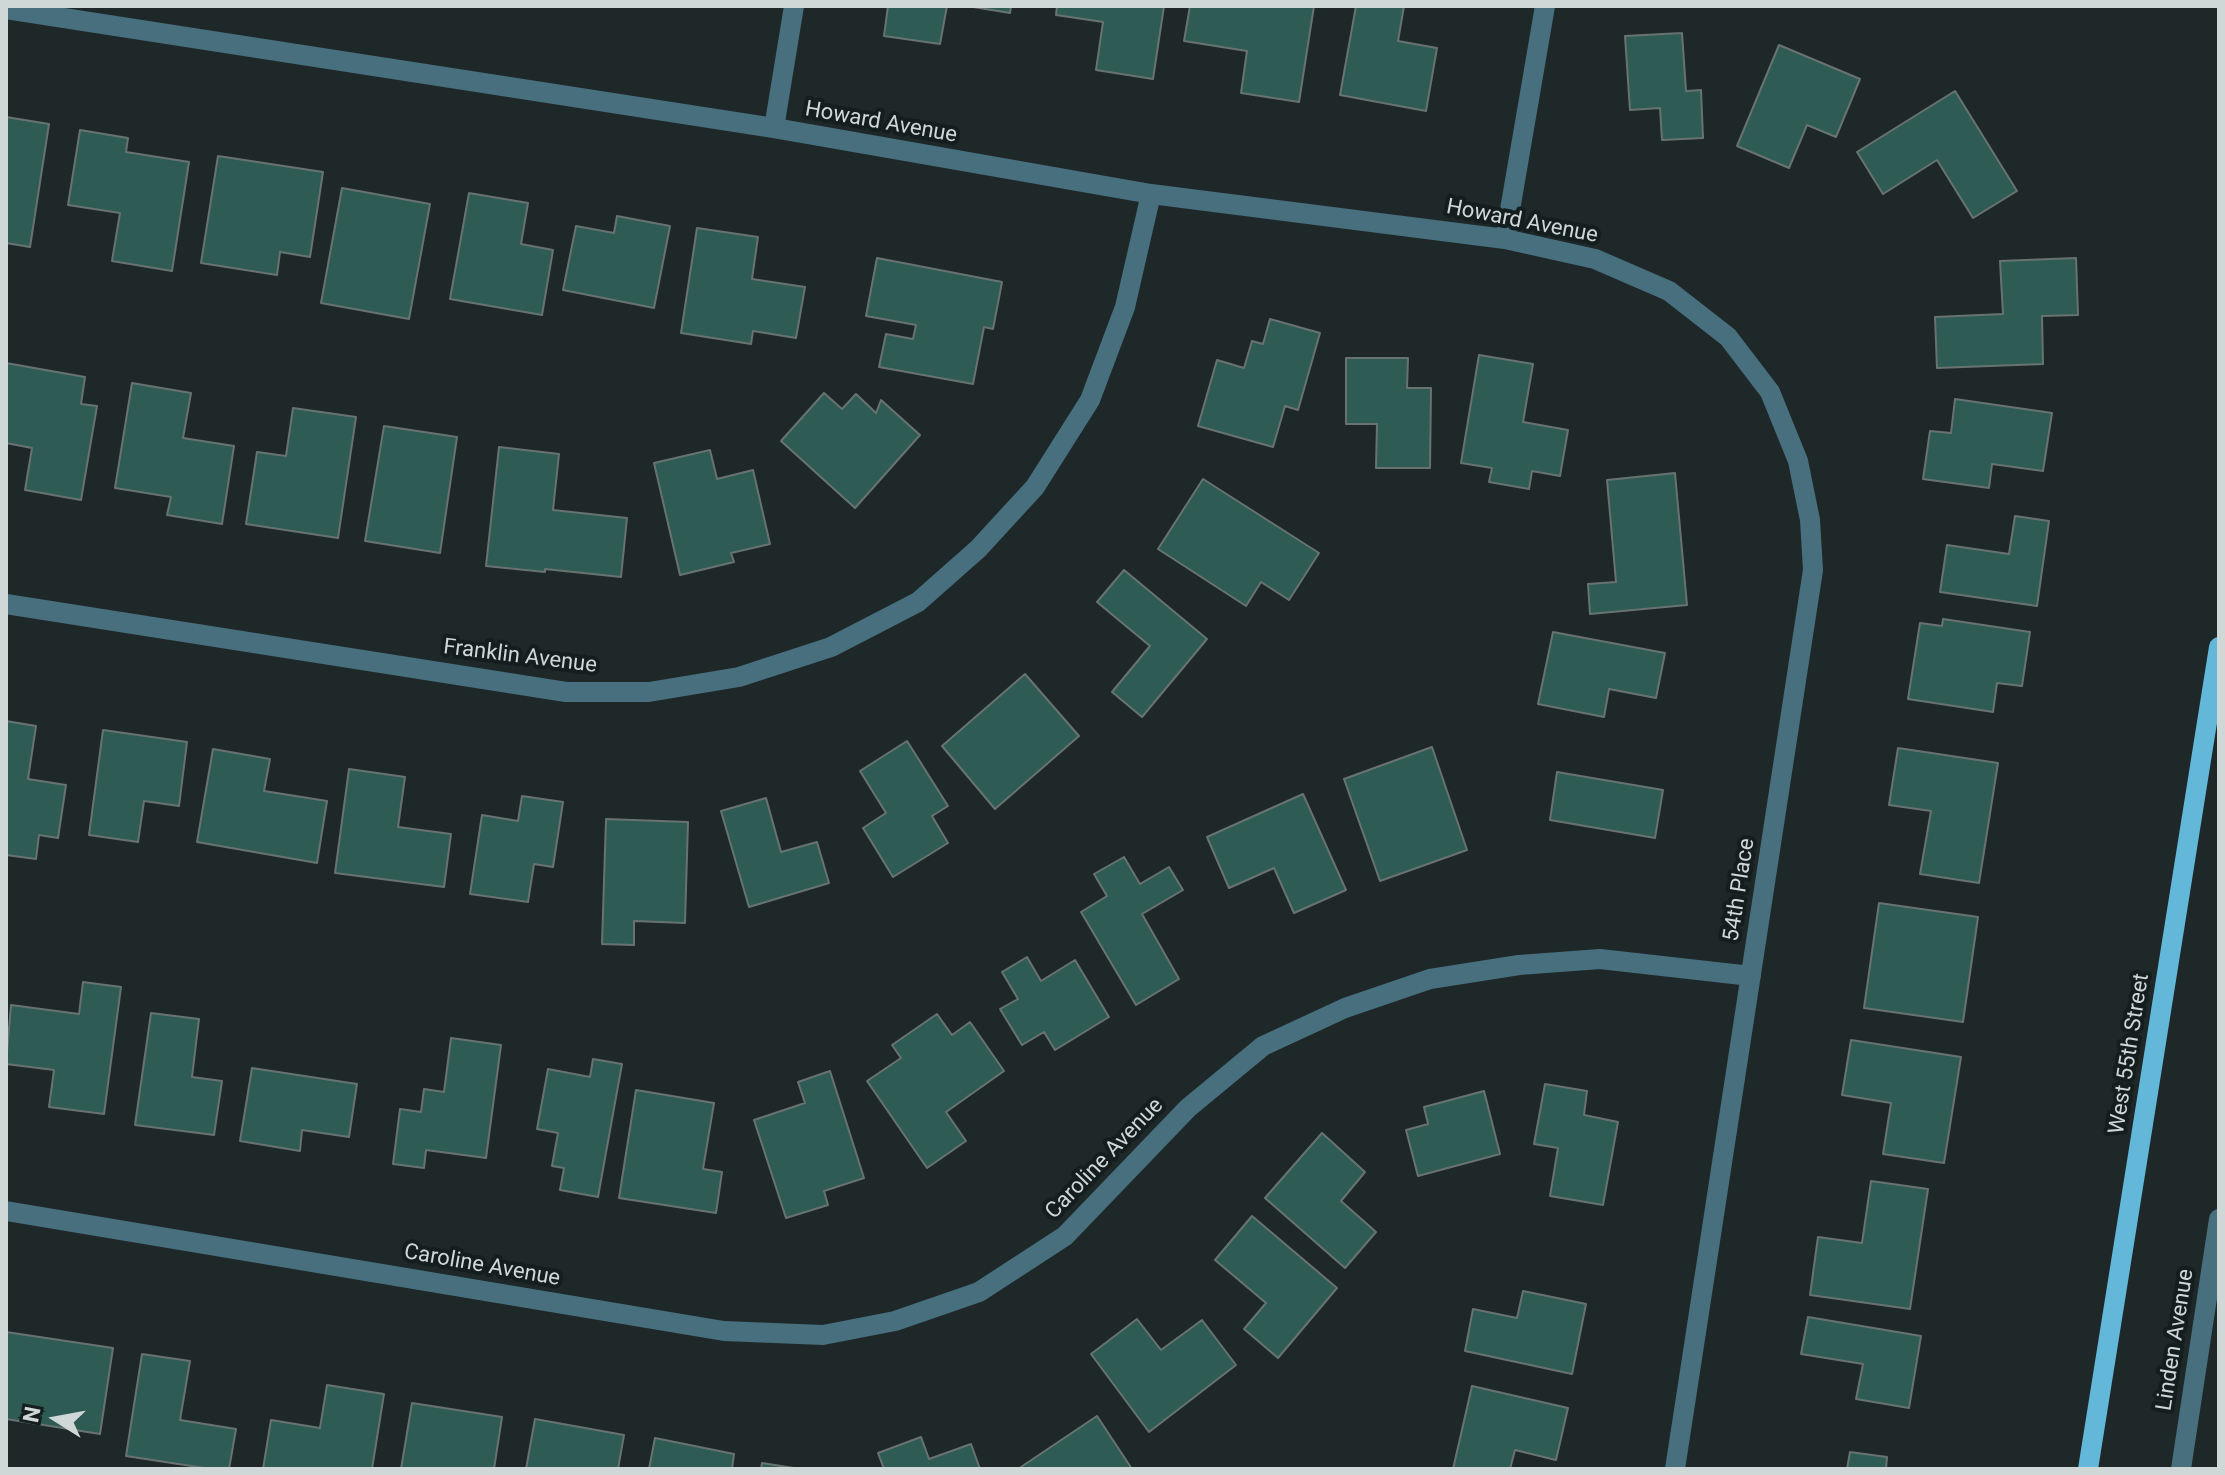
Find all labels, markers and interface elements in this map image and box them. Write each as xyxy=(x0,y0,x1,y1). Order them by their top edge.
street label: Howard Avenue xyxy=(803,97,959,149)
street label: Howard Avenue xyxy=(1444,194,1600,250)
street label: Franklin Avenue xyxy=(442,634,598,680)
street label: 54th Place xyxy=(1719,837,1761,943)
street label: West 55th Street xyxy=(2104,972,2156,1136)
street label: Caroline Avenue xyxy=(1041,1093,1169,1225)
street label: Caroline Avenue xyxy=(402,1239,562,1293)
street label: Linden Avenue xyxy=(2152,1267,2200,1413)
north arrow xyxy=(16,1379,96,1459)
text: N xyxy=(18,1404,46,1424)

